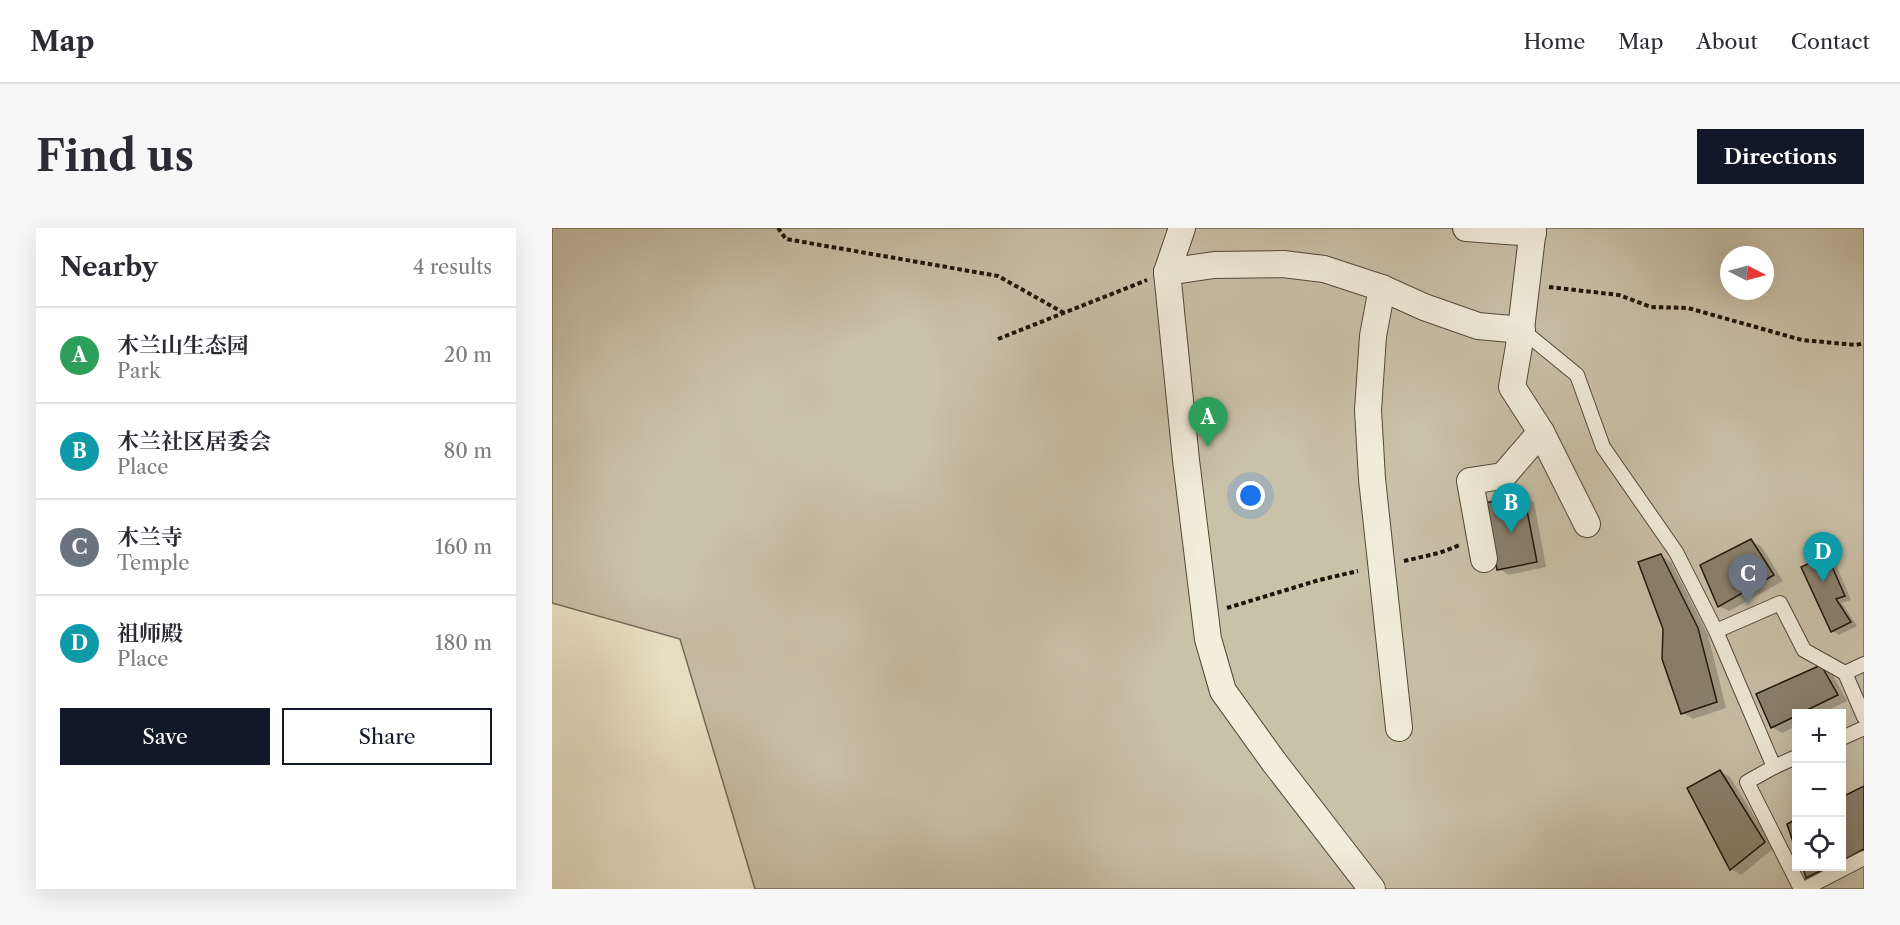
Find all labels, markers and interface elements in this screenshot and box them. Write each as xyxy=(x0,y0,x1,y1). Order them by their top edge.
text: Map xyxy=(30,24,94,58)
text: Home xyxy=(1524,29,1585,54)
text: Map xyxy=(1618,29,1663,54)
text: About xyxy=(1696,29,1758,54)
text: Contact xyxy=(1791,29,1870,54)
button: Directions xyxy=(1697,129,1864,184)
text: Find us xyxy=(36,130,194,182)
north arrow xyxy=(1720,246,1774,300)
text: Nearby xyxy=(60,251,158,283)
text: 4 results xyxy=(413,255,492,279)
text: 木兰山生态园 xyxy=(117,332,249,359)
text: A xyxy=(72,343,87,367)
text: 20 m xyxy=(444,343,492,367)
text: Park xyxy=(117,359,160,383)
pin: A xyxy=(1188,398,1228,447)
text: 木兰社区居委会 xyxy=(117,428,271,455)
text: B xyxy=(72,439,87,463)
text: 80 m xyxy=(444,439,492,463)
text: Place xyxy=(117,455,168,479)
your location xyxy=(1236,481,1265,510)
pin: B xyxy=(1492,484,1530,533)
text: 木兰寺 xyxy=(117,524,183,551)
pin: D xyxy=(1804,532,1842,582)
text: C xyxy=(71,535,88,559)
text: 160 m xyxy=(435,535,492,559)
text: Temple xyxy=(117,551,189,575)
pin: C xyxy=(1728,554,1768,604)
text: 祖师殿 xyxy=(117,620,183,647)
text: D xyxy=(71,631,88,655)
text: 180 m xyxy=(435,631,492,655)
text: Place xyxy=(117,647,168,671)
button: Save xyxy=(60,708,270,765)
button: Share xyxy=(282,708,492,765)
map controls xyxy=(1792,709,1846,871)
button: + xyxy=(1792,709,1846,763)
button: − xyxy=(1792,763,1846,817)
button: locate xyxy=(1792,817,1846,871)

